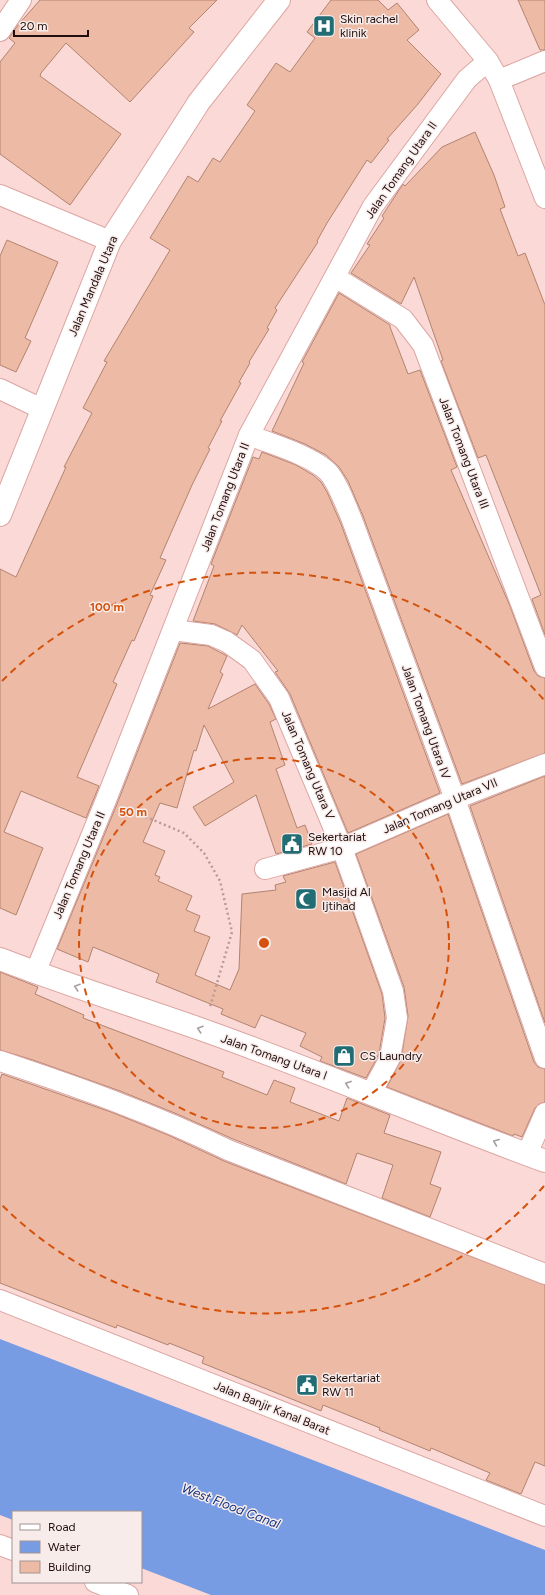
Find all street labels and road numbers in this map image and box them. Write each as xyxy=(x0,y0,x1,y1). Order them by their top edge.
street label: Jalan Tomang Utara II xyxy=(362,119,440,221)
street label: Jalan Mandala Utara xyxy=(65,234,121,338)
street label: Jalan Tomang Utara III xyxy=(436,395,492,511)
street label: Jalan Tomang Utara II xyxy=(198,441,252,553)
street label: Jalan Tomang Utara IV xyxy=(399,663,453,782)
street label: Jalan Tomang Utara V xyxy=(279,708,338,822)
street label: Jalan Tomang Utara VII xyxy=(380,775,500,837)
street label: Jalan Tomang Utara II xyxy=(50,809,108,921)
street label: Jalan Tomang Utara I xyxy=(219,1031,329,1083)
street label: Jalan Banjir Kanal Barat xyxy=(212,1378,332,1438)

